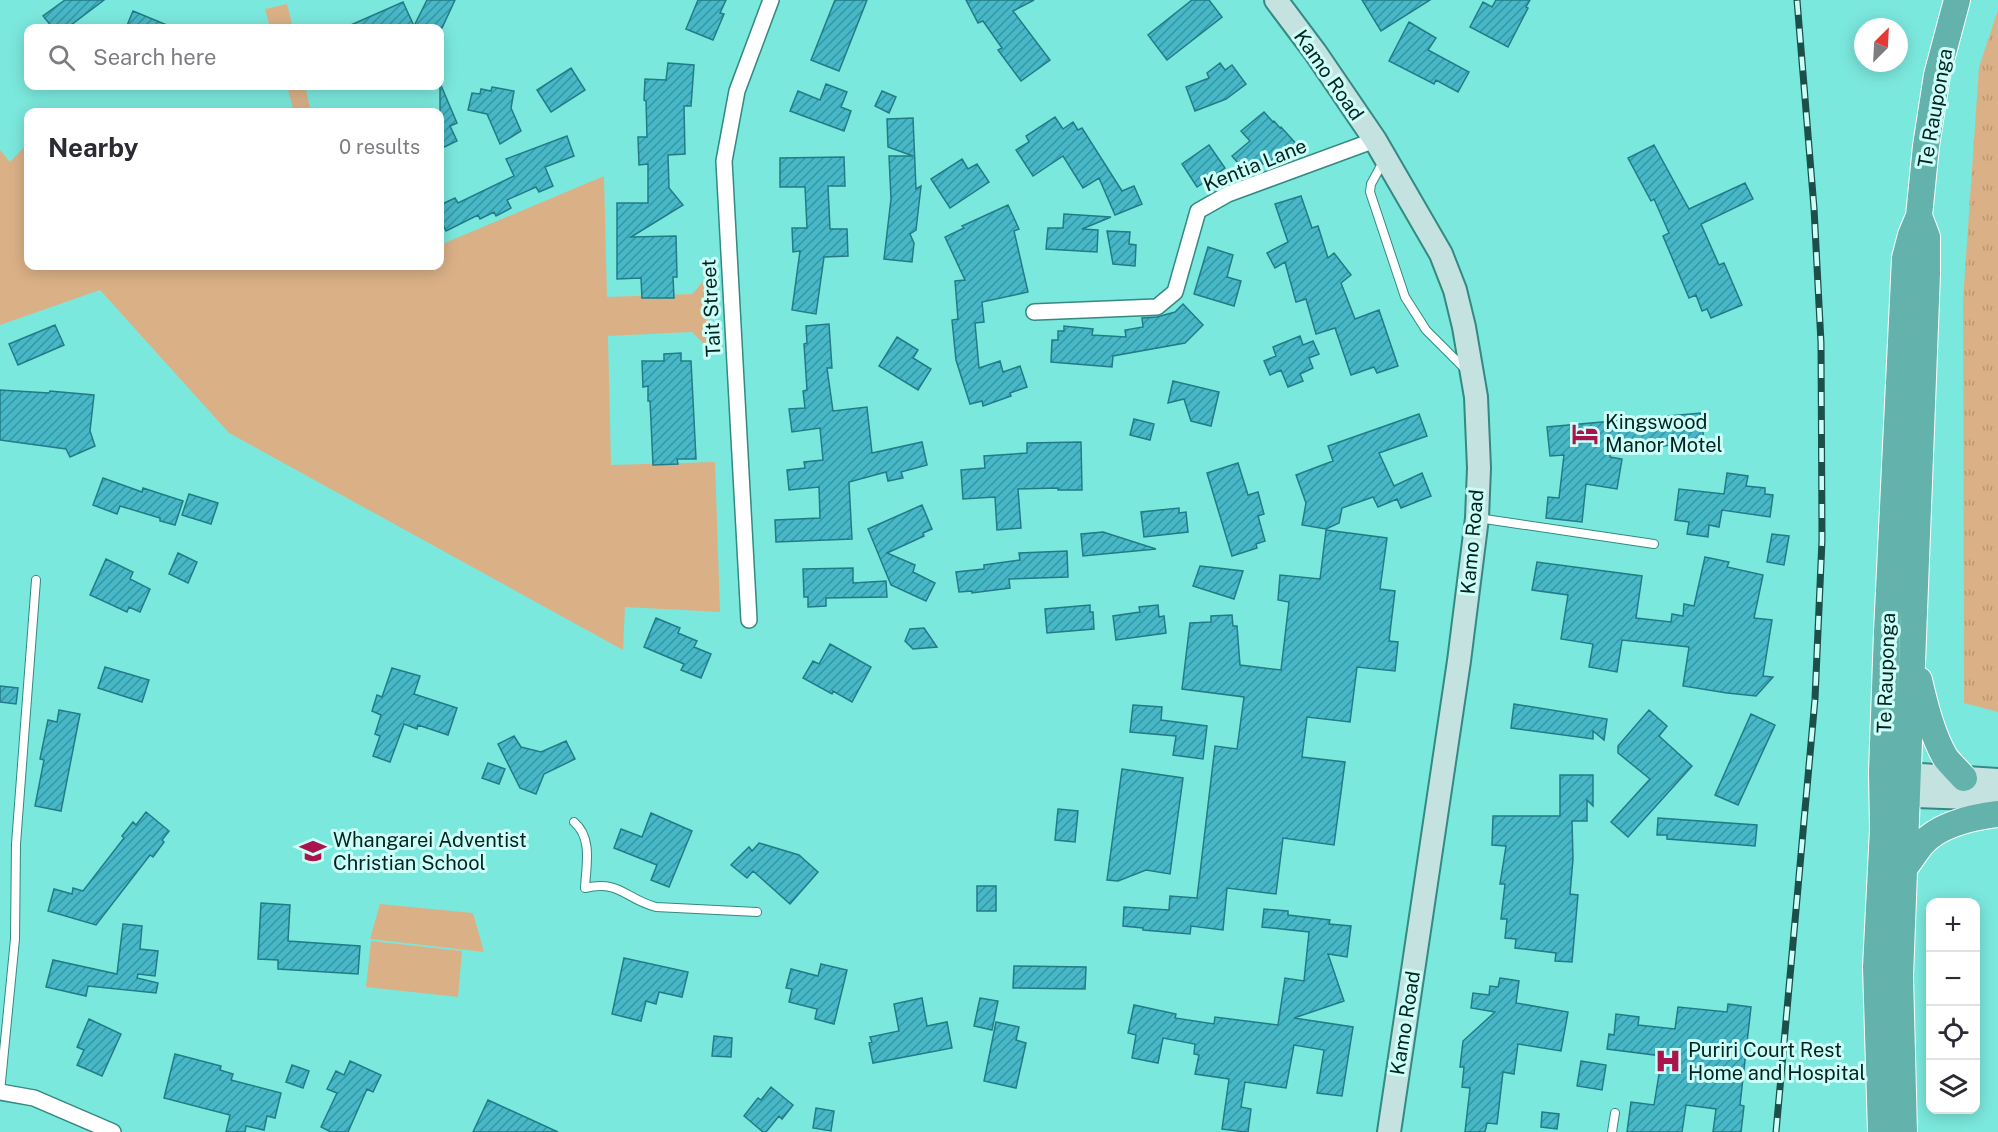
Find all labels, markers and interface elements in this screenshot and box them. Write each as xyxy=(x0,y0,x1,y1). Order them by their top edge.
north arrow xyxy=(1854,18,1908,72)
search box xyxy=(24,24,444,90)
street label: Kamo Road xyxy=(1289,25,1369,125)
icon: search xyxy=(45,41,78,74)
text: Search here xyxy=(93,44,217,70)
street label: Te Rauponga xyxy=(1913,47,1957,169)
text: Nearby xyxy=(48,132,138,163)
street label: Kentia Lane xyxy=(1200,133,1310,197)
text: 0 results xyxy=(339,135,420,159)
street label: Tait Street xyxy=(696,259,726,357)
place label: Kingswood Manor Motel xyxy=(1605,410,1723,457)
hotel icon: Kingswood Manor Motel xyxy=(1570,419,1600,449)
street label: Kamo Road xyxy=(1455,489,1489,595)
street label: Te Rauponga xyxy=(1872,612,1900,734)
place label: Whangarei Adventist Christian School xyxy=(333,828,527,875)
school or university icon: Whangarei Adventist Christian School xyxy=(298,836,328,866)
map controls xyxy=(1926,898,1980,1114)
button: + xyxy=(1926,898,1980,952)
button: − xyxy=(1926,952,1980,1006)
street label: Kamo Road xyxy=(1385,969,1425,1077)
button: locate xyxy=(1926,1006,1980,1060)
place label: Puriri Court Rest Home and Hospital xyxy=(1688,1038,1865,1085)
hospital icon: Puriri Court Rest Home and Hospital xyxy=(1653,1046,1683,1076)
button: layers xyxy=(1926,1060,1980,1114)

